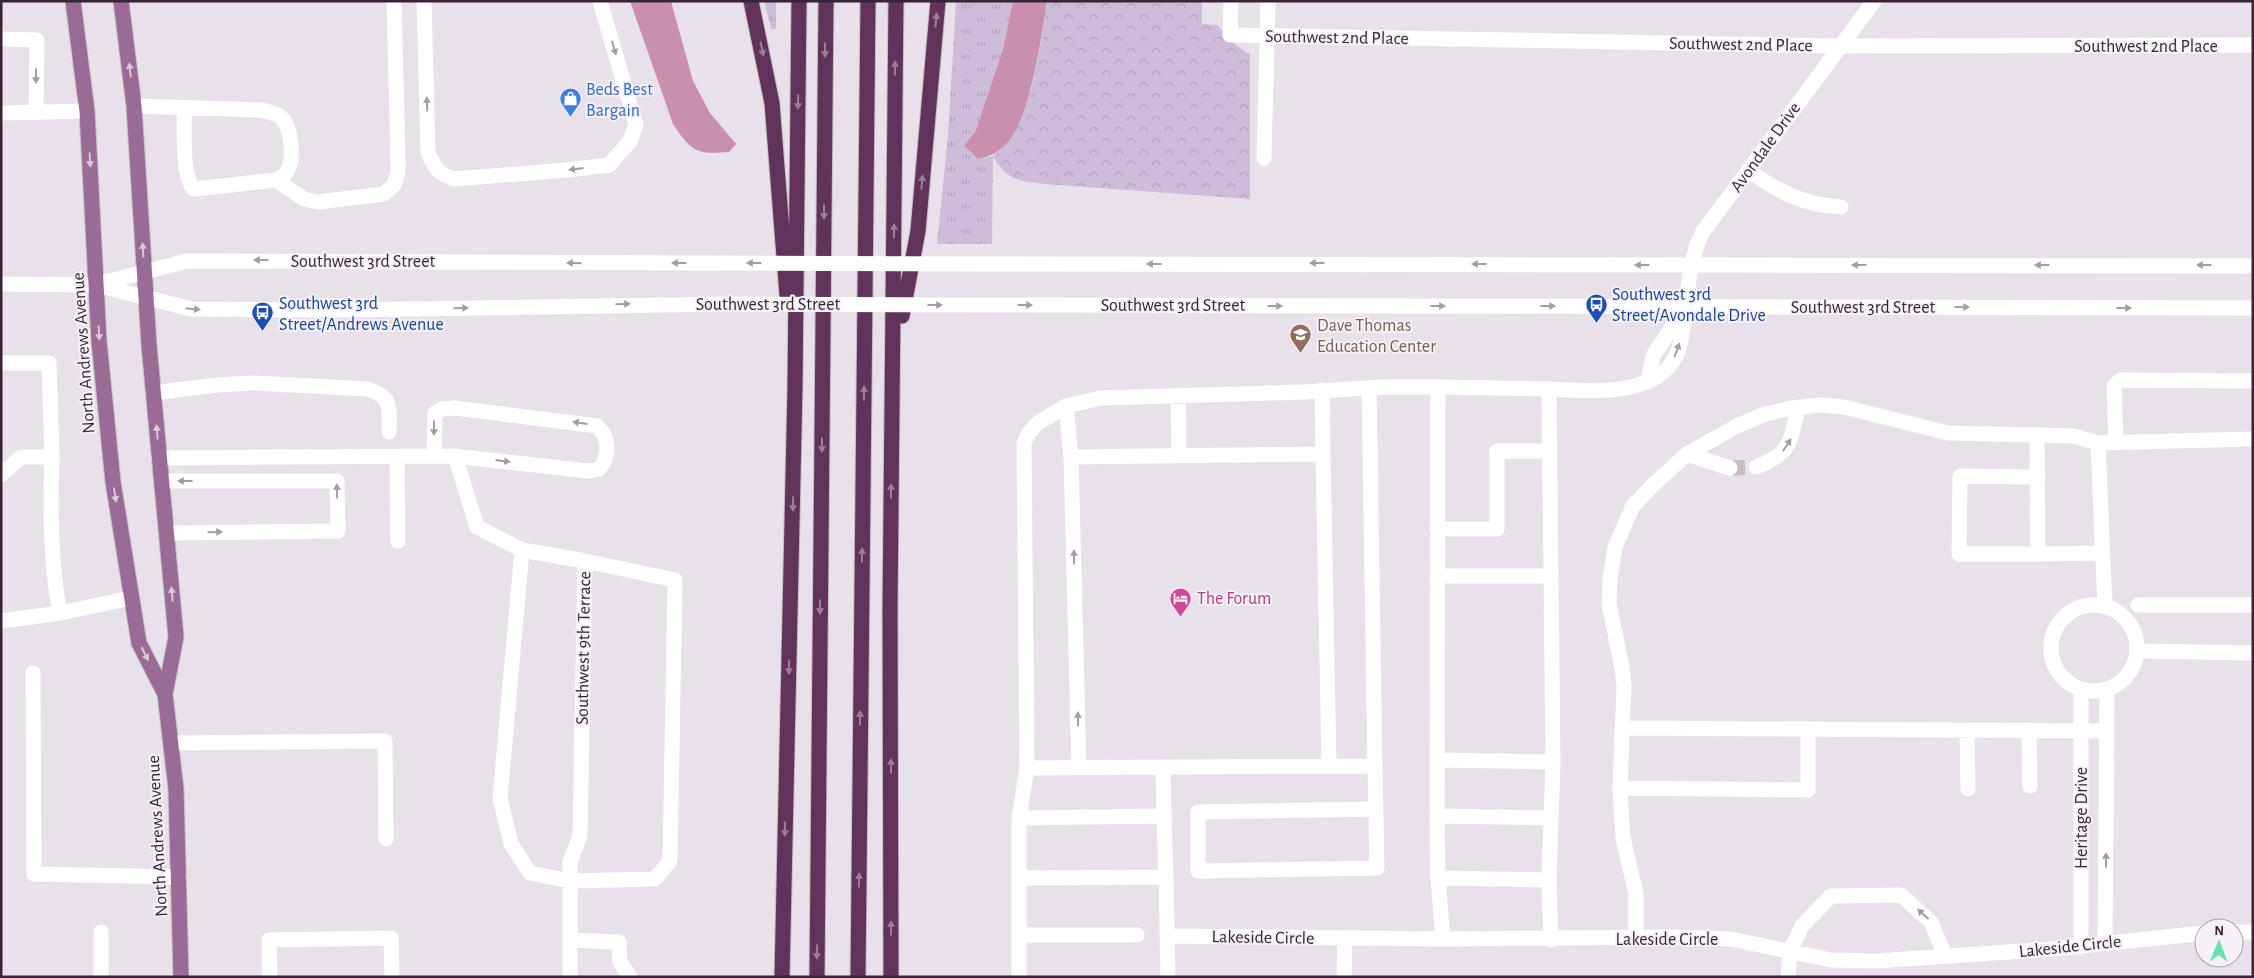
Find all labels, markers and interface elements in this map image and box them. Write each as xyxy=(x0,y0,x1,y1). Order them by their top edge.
one-way arrow xyxy=(932,12,940,28)
street label: Southwest 2nd Place xyxy=(1265,28,1409,48)
street label: Southwest 2nd Place xyxy=(1669,35,1813,55)
street label: Southwest 2nd Place xyxy=(2074,38,2218,56)
one-way arrow xyxy=(610,41,618,56)
one-way arrow xyxy=(758,41,766,56)
one-way arrow xyxy=(821,42,829,58)
one-way arrow xyxy=(891,60,899,76)
one-way arrow xyxy=(126,62,134,78)
one-way arrow xyxy=(32,69,40,85)
place label: Beds Best Bargain xyxy=(586,81,653,120)
shop icon: Beds Best Bargain xyxy=(558,87,582,118)
one-way arrow xyxy=(794,95,802,111)
one-way arrow xyxy=(423,96,431,112)
street label: Avondale Drive xyxy=(1727,99,1804,196)
one-way arrow xyxy=(87,152,95,168)
one-way arrow xyxy=(567,165,583,173)
one-way arrow xyxy=(919,174,927,190)
one-way arrow xyxy=(820,205,828,221)
one-way arrow xyxy=(890,223,898,239)
one-way arrow xyxy=(138,241,146,257)
street label: Southwest 3rd Street xyxy=(291,253,435,271)
one-way arrow xyxy=(252,256,268,264)
one-way arrow xyxy=(566,259,582,267)
one-way arrow xyxy=(671,259,687,267)
one-way arrow xyxy=(746,259,762,267)
one-way arrow xyxy=(1309,259,1325,267)
one-way arrow xyxy=(1146,260,1162,268)
one-way arrow xyxy=(1471,260,1487,268)
one-way arrow xyxy=(1634,261,1650,269)
one-way arrow xyxy=(1851,261,1867,269)
one-way arrow xyxy=(2033,261,2049,269)
one-way arrow xyxy=(2196,261,2212,269)
street label: North Andrews Avenue xyxy=(69,272,99,434)
place label: Southwest 3rd Street/Avondale Drive xyxy=(1612,286,1766,325)
bus stop icon: Southwest 3rd Street/Avondale Drive xyxy=(1584,292,1608,323)
place label: Southwest 3rd Street/Andrews Avenue xyxy=(279,295,444,334)
street label: Southwest 3rd Street xyxy=(696,296,840,314)
street label: Southwest 3rd Street xyxy=(1101,297,1245,315)
street label: Southwest 3rd Street xyxy=(1791,299,1935,317)
one-way arrow xyxy=(616,300,632,308)
bus stop icon: Southwest 3rd Street/Andrews Avenue xyxy=(251,301,275,332)
one-way arrow xyxy=(927,301,943,309)
one-way arrow xyxy=(1017,301,1033,309)
one-way arrow xyxy=(1267,302,1283,310)
one-way arrow xyxy=(1430,302,1446,310)
one-way arrow xyxy=(1540,302,1556,310)
one-way arrow xyxy=(1954,303,1970,311)
one-way arrow xyxy=(453,304,469,312)
one-way arrow xyxy=(2117,304,2133,312)
one-way arrow xyxy=(186,305,202,313)
place label: Dave Thomas Education Center xyxy=(1317,317,1436,356)
school or university icon: Dave Thomas Education Center xyxy=(1289,323,1313,354)
one-way arrow xyxy=(95,326,103,342)
one-way arrow xyxy=(1673,342,1681,357)
one-way arrow xyxy=(860,384,868,400)
one-way arrow xyxy=(572,419,588,427)
one-way arrow xyxy=(430,420,438,436)
one-way arrow xyxy=(153,424,161,440)
one-way arrow xyxy=(818,437,826,453)
one-way arrow xyxy=(1782,438,1791,452)
one-way arrow xyxy=(495,457,511,465)
one-way arrow xyxy=(177,477,193,485)
one-way arrow xyxy=(333,483,341,499)
one-way arrow xyxy=(887,483,895,499)
one-way arrow xyxy=(111,487,119,503)
one-way arrow xyxy=(788,497,796,513)
one-way arrow xyxy=(208,528,224,536)
one-way arrow xyxy=(858,547,866,563)
one-way arrow xyxy=(1070,548,1078,564)
street label: Southwest 9th Terrace xyxy=(574,571,594,725)
one-way arrow xyxy=(168,586,176,602)
hotel icon: The Forum xyxy=(1169,586,1193,617)
place label: The Forum xyxy=(1197,590,1271,608)
one-way arrow xyxy=(816,600,824,616)
one-way arrow xyxy=(141,647,149,661)
one-way arrow xyxy=(785,659,793,675)
one-way arrow xyxy=(857,709,865,725)
one-way arrow xyxy=(1074,711,1082,727)
street label: North Andrews Avenue xyxy=(145,755,171,917)
one-way arrow xyxy=(886,757,894,773)
street label: Heritage Drive xyxy=(2073,767,2091,869)
one-way arrow xyxy=(781,822,789,838)
one-way arrow xyxy=(2102,851,2110,867)
one-way arrow xyxy=(855,872,863,888)
one-way arrow xyxy=(1917,908,1929,920)
north arrow xyxy=(2194,918,2244,968)
one-way arrow xyxy=(887,920,895,936)
text: N xyxy=(2214,924,2224,938)
street label: Lakeside Circle xyxy=(1211,928,1315,948)
street label: Lakeside Circle xyxy=(1616,931,1718,949)
street label: Lakeside Circle xyxy=(2018,933,2122,961)
one-way arrow xyxy=(813,945,821,961)

